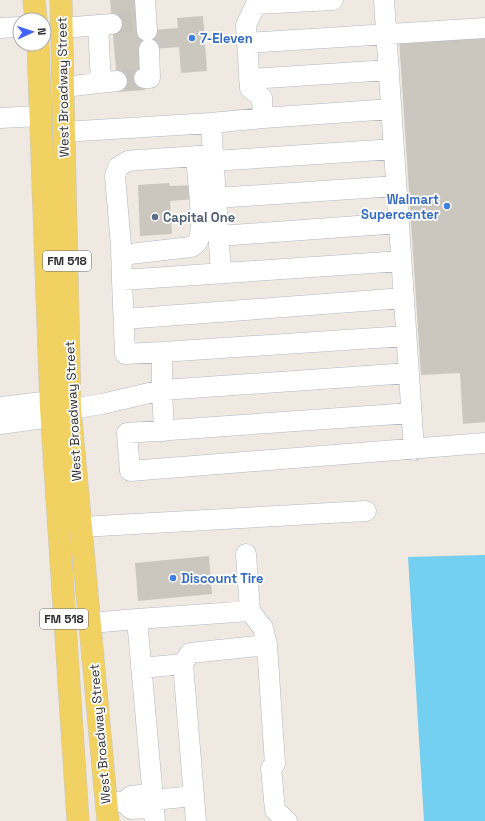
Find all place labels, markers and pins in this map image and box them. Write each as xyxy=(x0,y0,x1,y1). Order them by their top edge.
place label: 7-Eleven xyxy=(200,30,253,47)
marker: 7-Eleven xyxy=(187,33,197,43)
place label: Walmart Supercenter xyxy=(361,191,439,223)
marker: Walmart Supercenter xyxy=(442,201,452,211)
place label: Capital One xyxy=(163,209,235,226)
marker: Capital One xyxy=(150,212,160,222)
place label: Discount Tire xyxy=(181,570,264,587)
marker: Discount Tire xyxy=(168,573,178,583)

